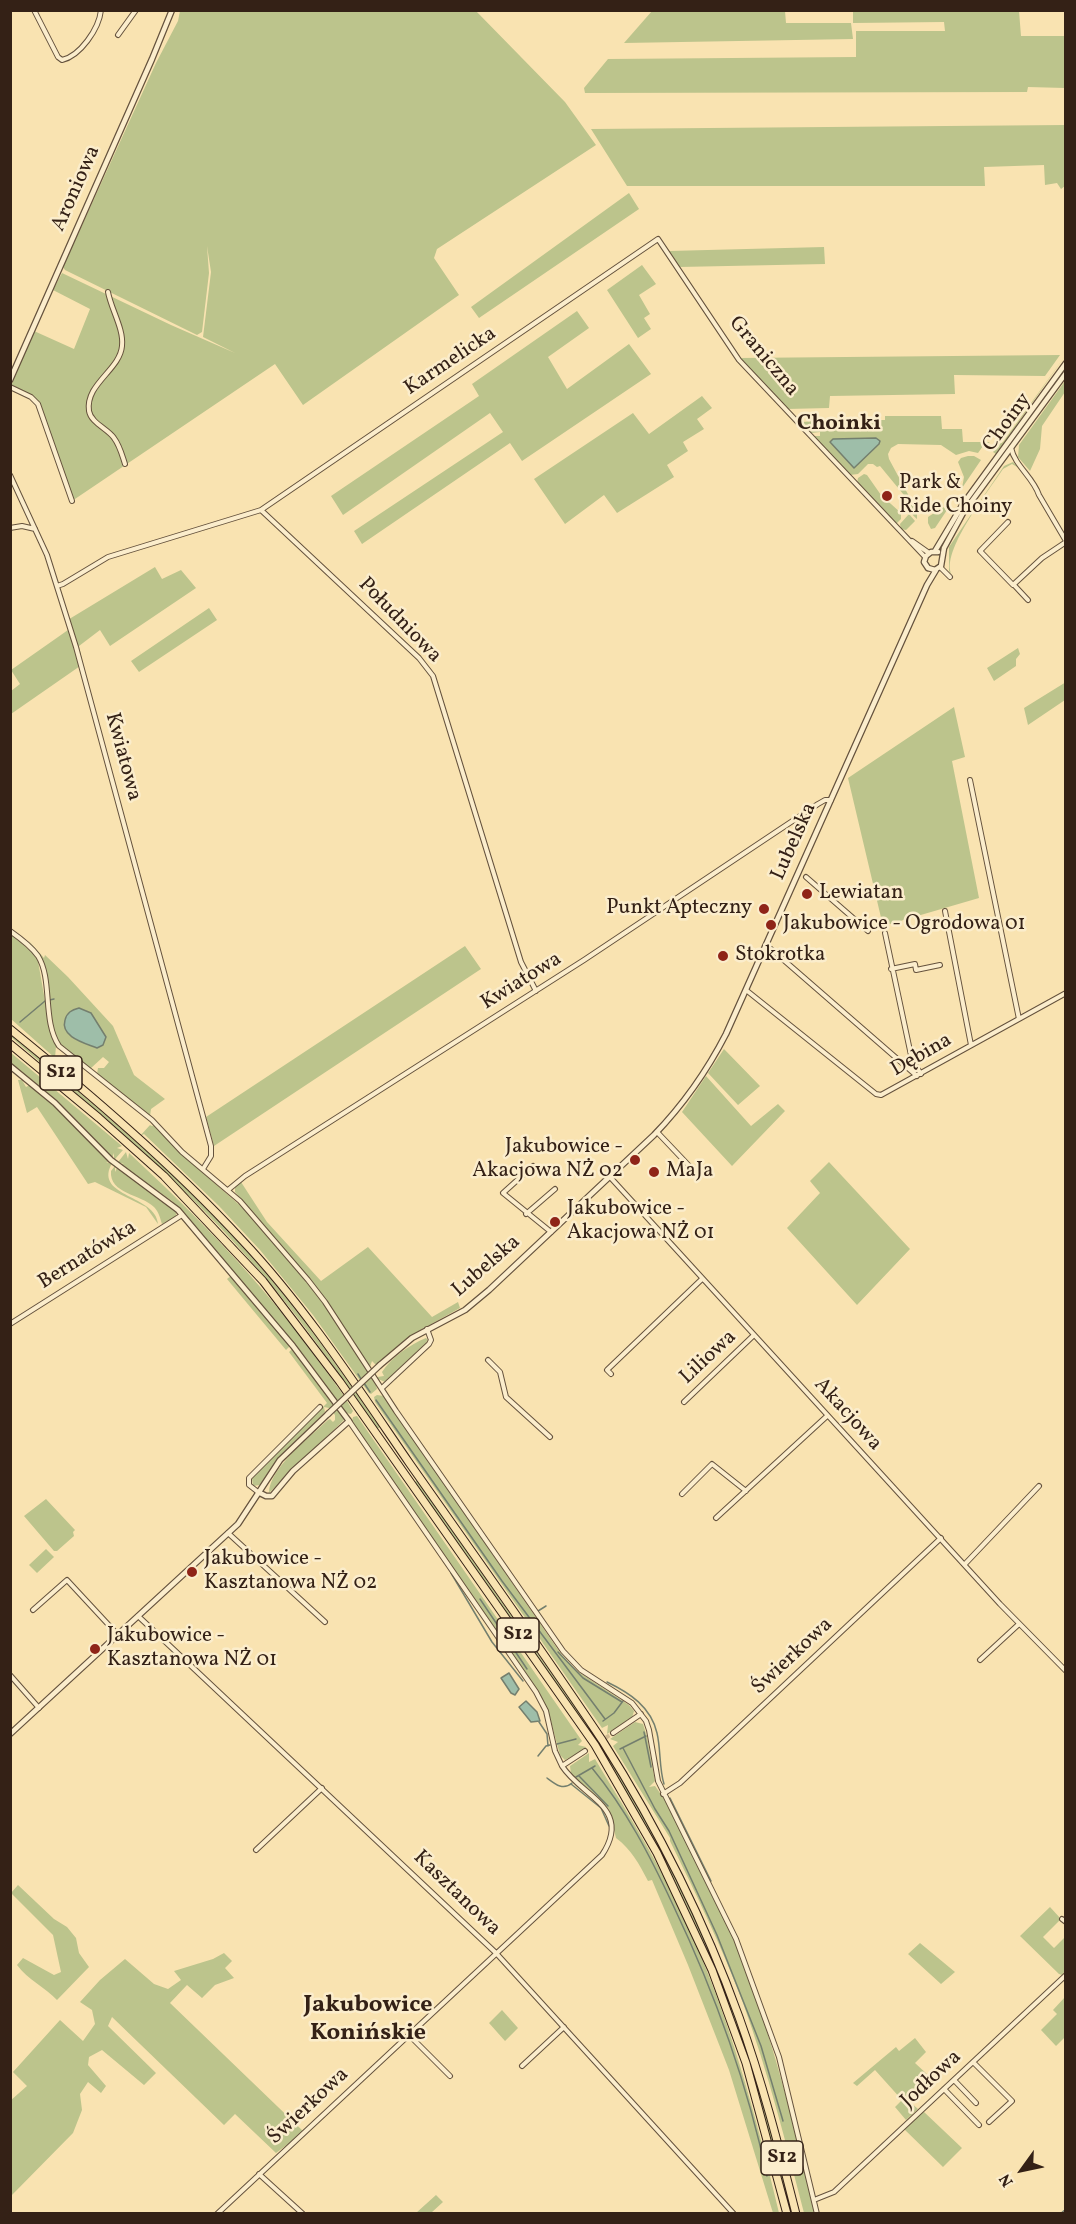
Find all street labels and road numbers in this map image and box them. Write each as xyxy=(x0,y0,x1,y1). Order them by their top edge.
street label: Aroniowa xyxy=(47,142,107,236)
street label: Graniczna xyxy=(722,312,804,402)
street label: Karmelicka xyxy=(400,322,502,402)
street label: Choiny xyxy=(978,389,1038,457)
street label: Południowa xyxy=(352,573,446,669)
street label: Kwiatowa xyxy=(98,710,146,804)
street label: Lubelska xyxy=(767,799,823,885)
street label: Kwiatowa xyxy=(477,947,567,1017)
street label: Dębina xyxy=(887,1029,957,1083)
road number: S12 xyxy=(40,1056,82,1090)
street label: Bernatówka xyxy=(34,1216,142,1296)
street label: Lubelska xyxy=(448,1231,526,1303)
street label: Liliowa xyxy=(675,1325,743,1391)
street label: Akacjowa xyxy=(808,1373,886,1457)
street label: Świerkowa xyxy=(747,1613,839,1701)
road number: S12 xyxy=(497,1618,539,1652)
street label: Kasztanowa xyxy=(407,1846,505,1942)
street label: Jodłowa xyxy=(896,2046,968,2114)
street label: Świerkowa xyxy=(263,2063,355,2151)
road number: S12 xyxy=(761,2141,803,2175)

